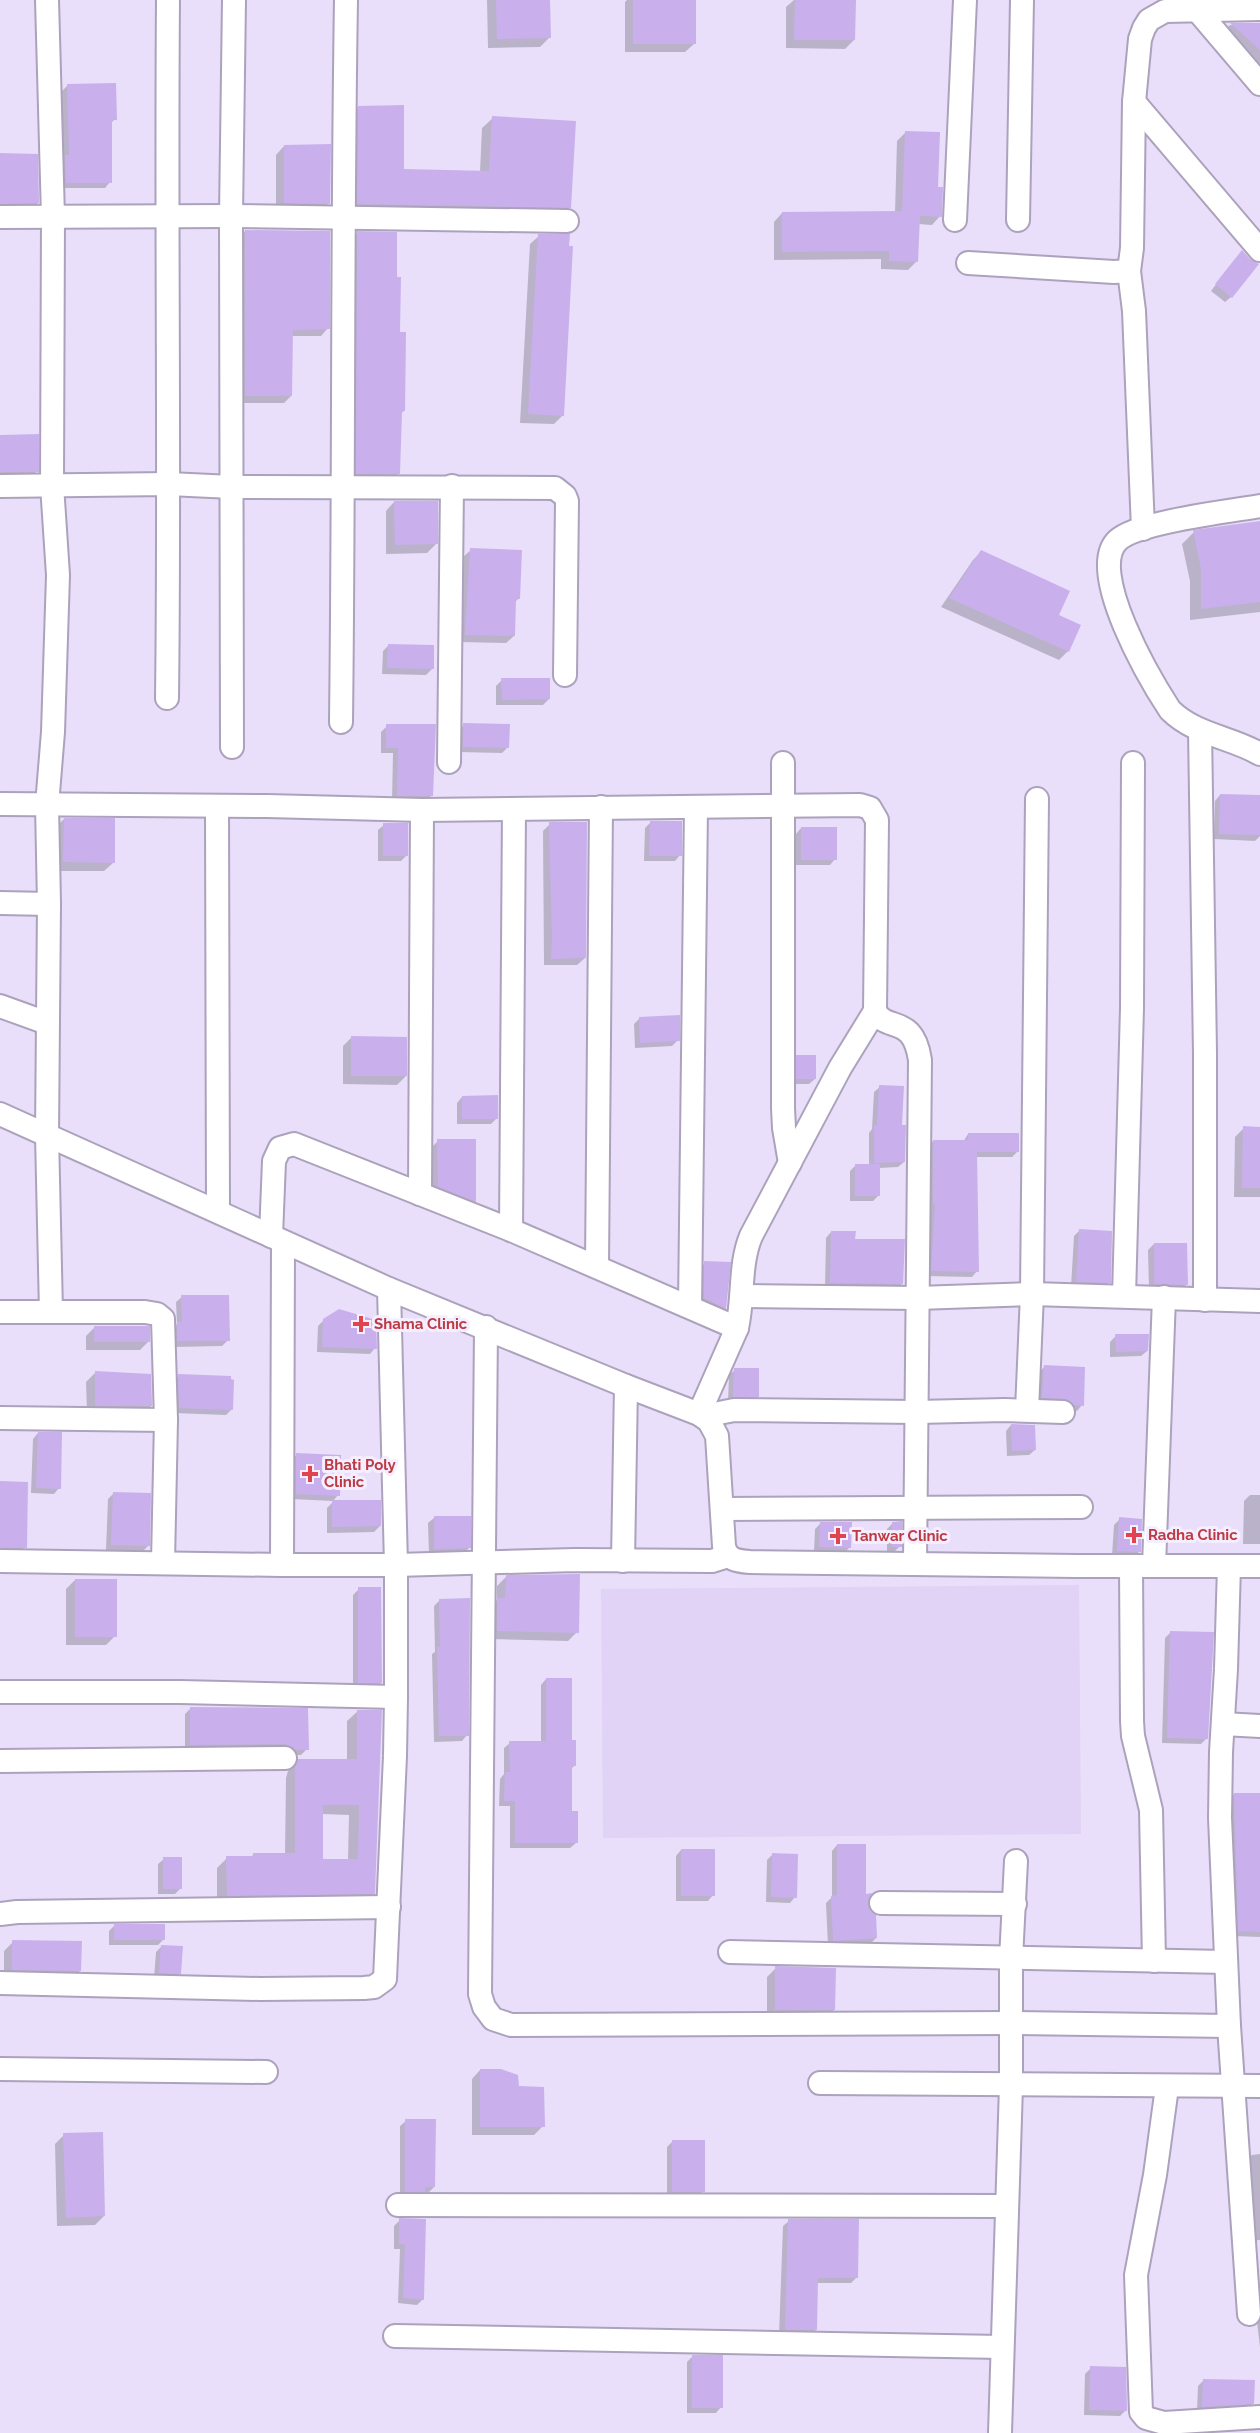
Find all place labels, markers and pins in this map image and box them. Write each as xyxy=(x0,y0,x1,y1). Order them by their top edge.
marker: Shama Clinic xyxy=(352,1315,370,1333)
place label: Shama Clinic xyxy=(374,1315,468,1333)
place label: Bhati Poly Clinic xyxy=(324,1456,397,1491)
marker: Bhati Poly Clinic xyxy=(301,1465,319,1483)
marker: Radha Clinic xyxy=(1125,1526,1143,1544)
place label: Radha Clinic xyxy=(1148,1526,1238,1544)
marker: Tanwar Clinic xyxy=(829,1527,847,1545)
place label: Tanwar Clinic xyxy=(852,1527,948,1545)

